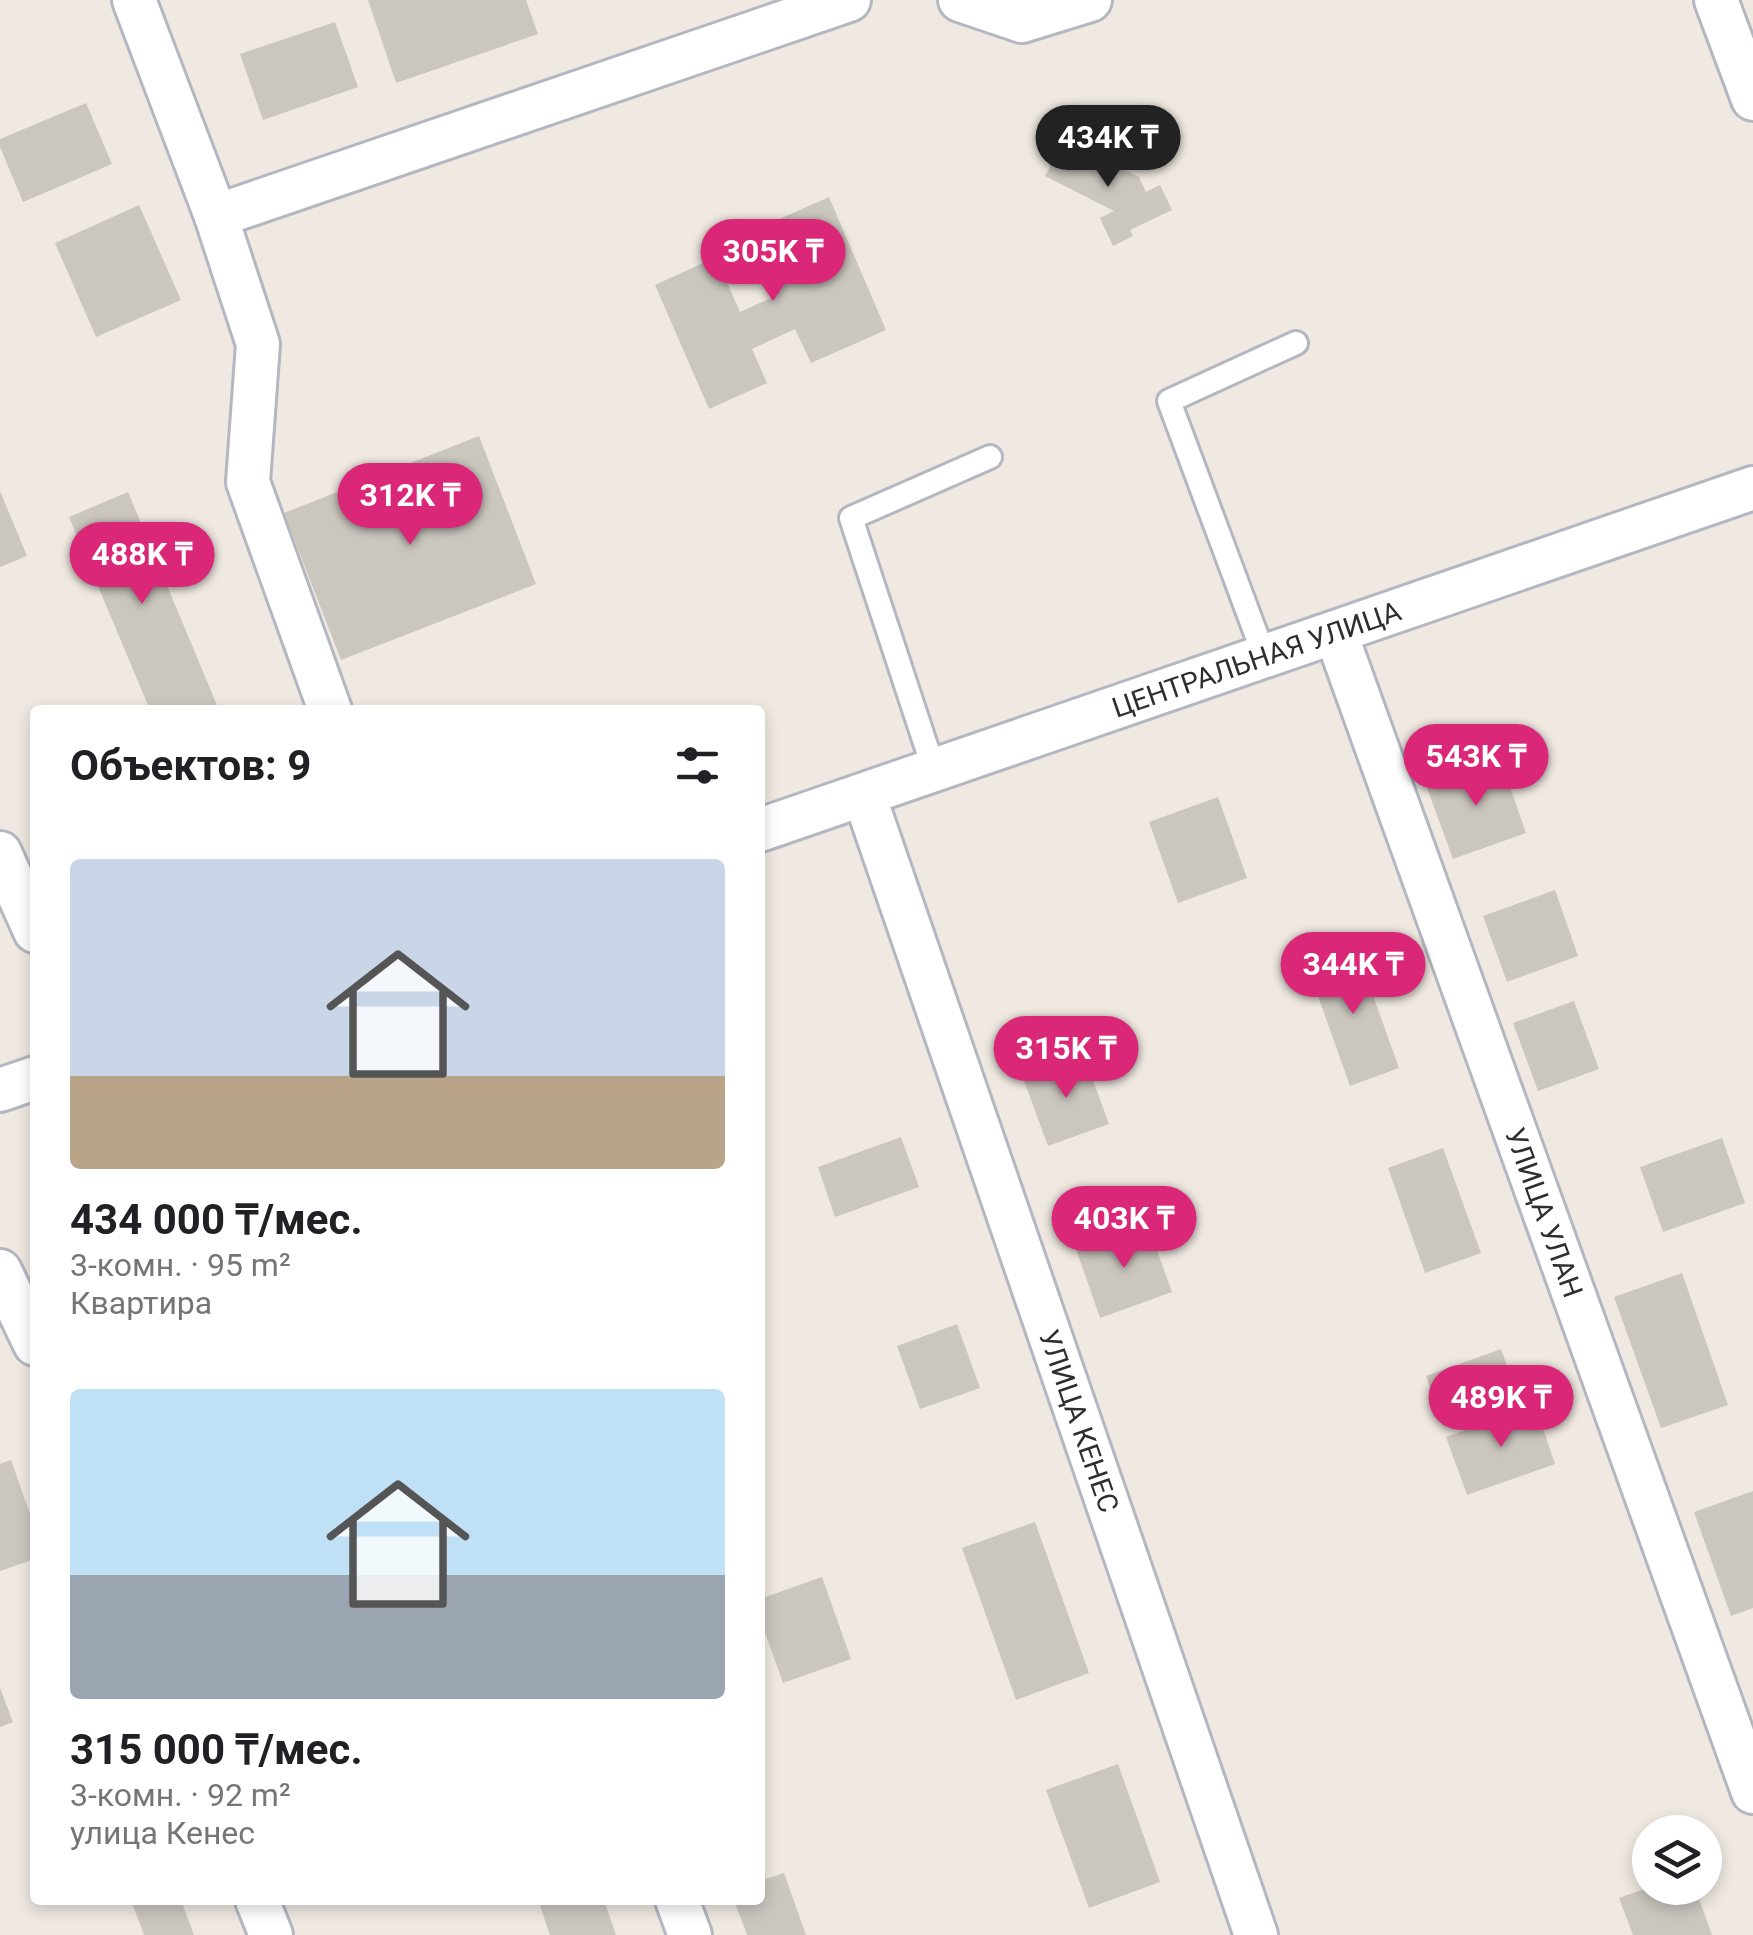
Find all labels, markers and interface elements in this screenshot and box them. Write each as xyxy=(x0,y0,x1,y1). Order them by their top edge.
pin: 434K ₸ xyxy=(1027,105,1189,190)
text: 434K ₸ xyxy=(1058,118,1158,156)
pin: 305K ₸ xyxy=(692,219,854,304)
text: 305K ₸ xyxy=(723,232,823,270)
pin: 312K ₸ xyxy=(329,463,491,548)
text: 312K ₸ xyxy=(360,476,460,514)
pin: 488K ₸ xyxy=(61,522,223,607)
text: 488K ₸ xyxy=(92,535,192,573)
street label: ЦЕНТРАЛЬНАЯ УЛИЦА xyxy=(1108,595,1405,725)
pin: 543K ₸ xyxy=(1395,724,1557,809)
text: 543K ₸ xyxy=(1426,737,1526,775)
icon: filters xyxy=(670,738,725,793)
text: Объектов: 9 xyxy=(70,741,311,790)
icon: home xyxy=(308,924,488,1104)
pin: 344K ₸ xyxy=(1272,932,1434,1017)
text: 344K ₸ xyxy=(1303,945,1403,983)
pin: 315K ₸ xyxy=(985,1016,1147,1101)
text: 315K ₸ xyxy=(1016,1029,1116,1067)
street label: УЛИЦА УЛАН xyxy=(1498,1124,1590,1302)
pin: 403K ₸ xyxy=(1043,1186,1205,1271)
text: 434 000 ₸/мес. xyxy=(70,1195,363,1244)
text: 403K ₸ xyxy=(1074,1199,1174,1237)
text: 3-комн. · 95 m² xyxy=(70,1246,291,1284)
text: Квартира xyxy=(70,1284,212,1322)
street label: УЛИЦА КЕНЕС xyxy=(1032,1326,1125,1517)
pin: 489K ₸ xyxy=(1420,1365,1582,1450)
text: 489K ₸ xyxy=(1451,1378,1551,1416)
icon: home xyxy=(308,1454,488,1634)
text: 315 000 ₸/мес. xyxy=(70,1725,363,1774)
text: 3-комн. · 92 m² xyxy=(70,1776,291,1814)
text: улица Кенес xyxy=(70,1814,255,1852)
map controls xyxy=(1632,1815,1722,1905)
button: layers xyxy=(1632,1815,1722,1905)

